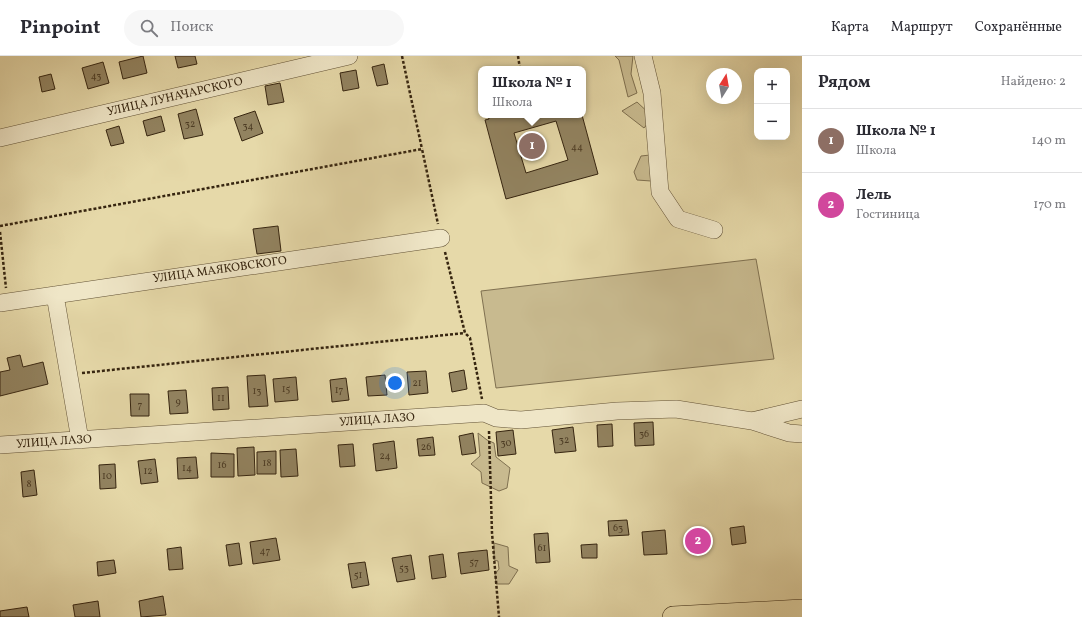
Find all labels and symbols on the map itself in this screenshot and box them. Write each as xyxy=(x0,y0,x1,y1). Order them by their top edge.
north arrow xyxy=(706,68,742,104)
house number: 43 xyxy=(91,69,101,83)
street label: УЛИЦА ЛУНАЧАРСКОГО xyxy=(105,74,245,120)
house number: 32 xyxy=(185,117,195,131)
house number: 34 xyxy=(242,119,254,133)
pin: 1 xyxy=(519,131,545,161)
house number: 44 xyxy=(571,140,583,154)
street label: УЛИЦА МАЯКОВСКОГО xyxy=(152,253,288,287)
your location xyxy=(385,373,405,393)
house number: 21 xyxy=(412,376,422,390)
house number: 15 xyxy=(282,382,291,396)
house number: 17 xyxy=(335,383,344,397)
house number: 13 xyxy=(252,384,262,398)
house number: 11 xyxy=(217,391,225,405)
house number: 9 xyxy=(175,395,181,409)
house number: 7 xyxy=(138,398,143,412)
street label: УЛИЦА ЛАЗО xyxy=(339,409,416,431)
house number: 36 xyxy=(639,427,649,441)
street label: УЛИЦА ЛАЗО xyxy=(16,431,93,453)
house number: 32 xyxy=(559,433,569,447)
house number: 30 xyxy=(501,436,511,450)
house number: 26 xyxy=(421,440,431,454)
house number: 24 xyxy=(379,449,391,463)
house number: 18 xyxy=(263,456,271,470)
house number: 16 xyxy=(218,458,226,472)
house number: 14 xyxy=(182,461,192,475)
house number: 12 xyxy=(143,464,153,478)
house number: 10 xyxy=(102,469,112,483)
house number: 8 xyxy=(26,477,32,491)
house number: 63 xyxy=(613,521,623,535)
pin: 2 xyxy=(685,526,711,556)
house number: 61 xyxy=(538,541,547,555)
house number: 47 xyxy=(260,544,271,558)
house number: 57 xyxy=(469,555,479,569)
house number: 53 xyxy=(399,561,409,575)
house number: 51 xyxy=(354,568,362,582)

